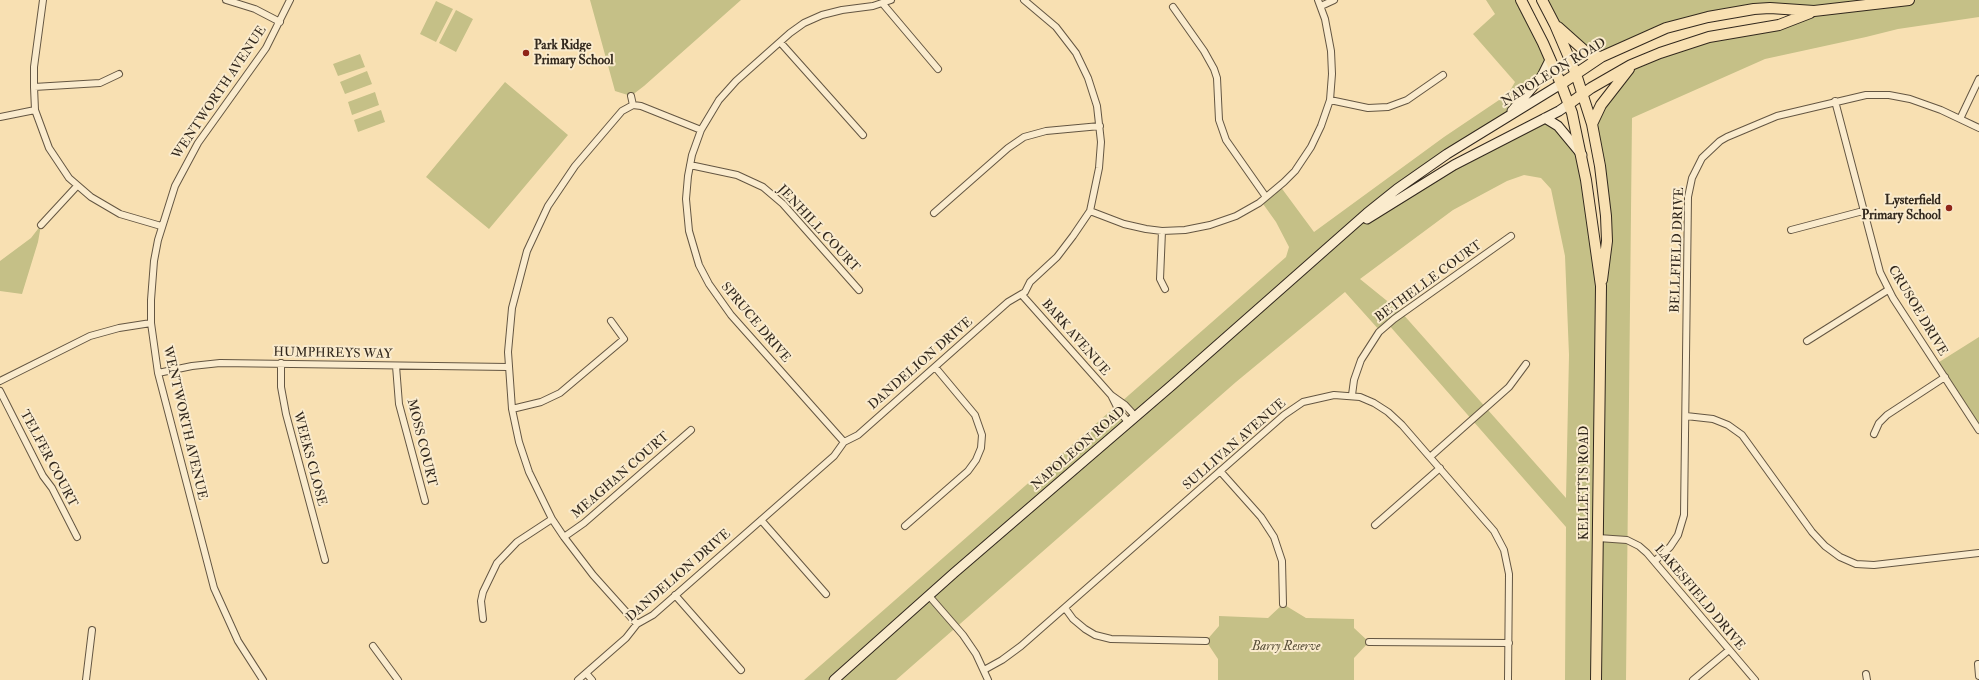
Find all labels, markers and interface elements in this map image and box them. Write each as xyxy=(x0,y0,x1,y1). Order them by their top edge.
street label: WENTWORTH AVENUE xyxy=(169,23,271,163)
street label: NAPOLEON ROAD xyxy=(1499,36,1609,110)
place label: Park Ridge Primary School xyxy=(534,38,614,69)
marker: Park Ridge Primary School xyxy=(521,48,531,58)
street label: JENHILL COURT xyxy=(774,182,862,276)
street label: BELLFIELD DRIVE xyxy=(1668,187,1688,313)
place label: Lysterfield Primary School xyxy=(1861,193,1941,224)
marker: Lysterfield Primary School xyxy=(1944,203,1954,213)
street label: BETHELLE COURT xyxy=(1373,238,1485,326)
street label: CRUSOE DRIVE xyxy=(1884,263,1950,359)
street label: SPRUCE DRIVE xyxy=(717,280,793,366)
street label: BARK AVENUE xyxy=(1038,297,1112,379)
street label: DANDELION DRIVE xyxy=(866,315,976,413)
street label: WENTWORTH AVENUE xyxy=(159,345,209,501)
street label: HUMPHREYS WAY xyxy=(273,345,393,363)
street label: SULLIVAN AVENUE xyxy=(1180,396,1290,494)
street label: MOSS COURT xyxy=(403,398,439,488)
street label: NAPOLEON ROAD xyxy=(1029,404,1129,494)
street label: TELFER COURT xyxy=(16,408,80,510)
street label: WEEKS CLOSE xyxy=(289,410,329,508)
street label: KELLETTS ROAD xyxy=(1577,426,1593,540)
street label: MEAGHAN COURT xyxy=(569,430,673,522)
street label: DANDELION DRIVE xyxy=(624,527,734,625)
street label: LAKESFIELD DRIVE xyxy=(1650,542,1748,654)
park label: Barry Reserve xyxy=(1252,639,1320,655)

